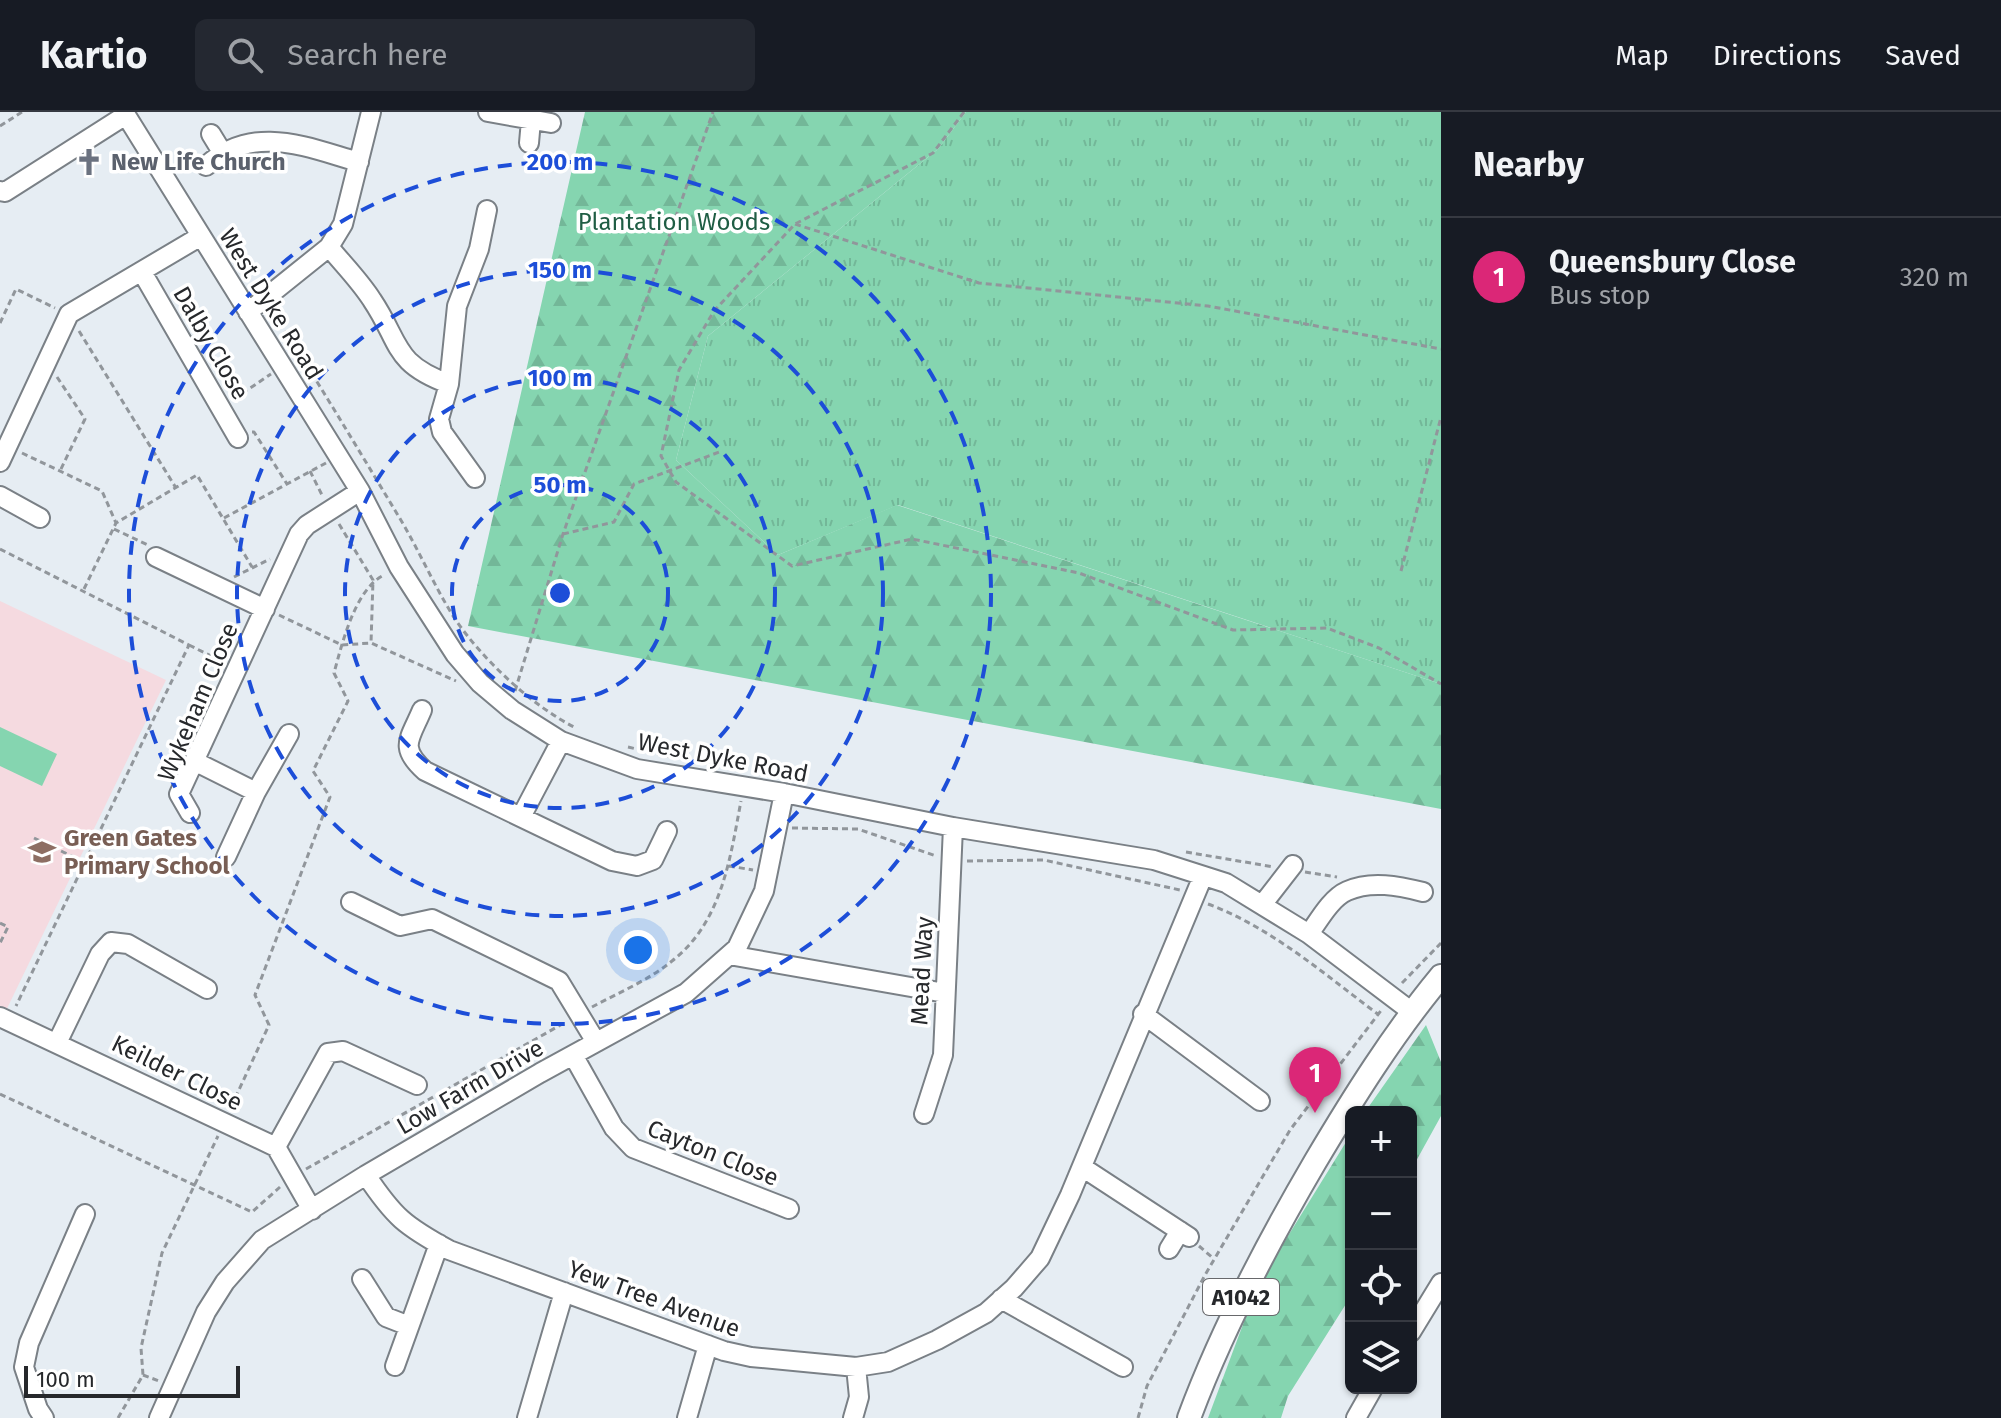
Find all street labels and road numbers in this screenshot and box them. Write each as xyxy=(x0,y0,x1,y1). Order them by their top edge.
street label: West Dyke Road xyxy=(213,223,329,385)
street label: Dalby Close xyxy=(167,282,255,404)
street label: Wykeham Close xyxy=(152,619,244,785)
street label: West Dyke Road xyxy=(635,728,811,788)
street label: Mead Way xyxy=(905,916,939,1026)
street label: Keilder Close xyxy=(107,1029,247,1117)
street label: Low Farm Drive xyxy=(392,1034,548,1140)
street label: Cayton Close xyxy=(643,1114,783,1192)
street label: Yew Tree Avenue xyxy=(564,1255,744,1343)
road number: A1042 xyxy=(1203,1279,1279,1315)

